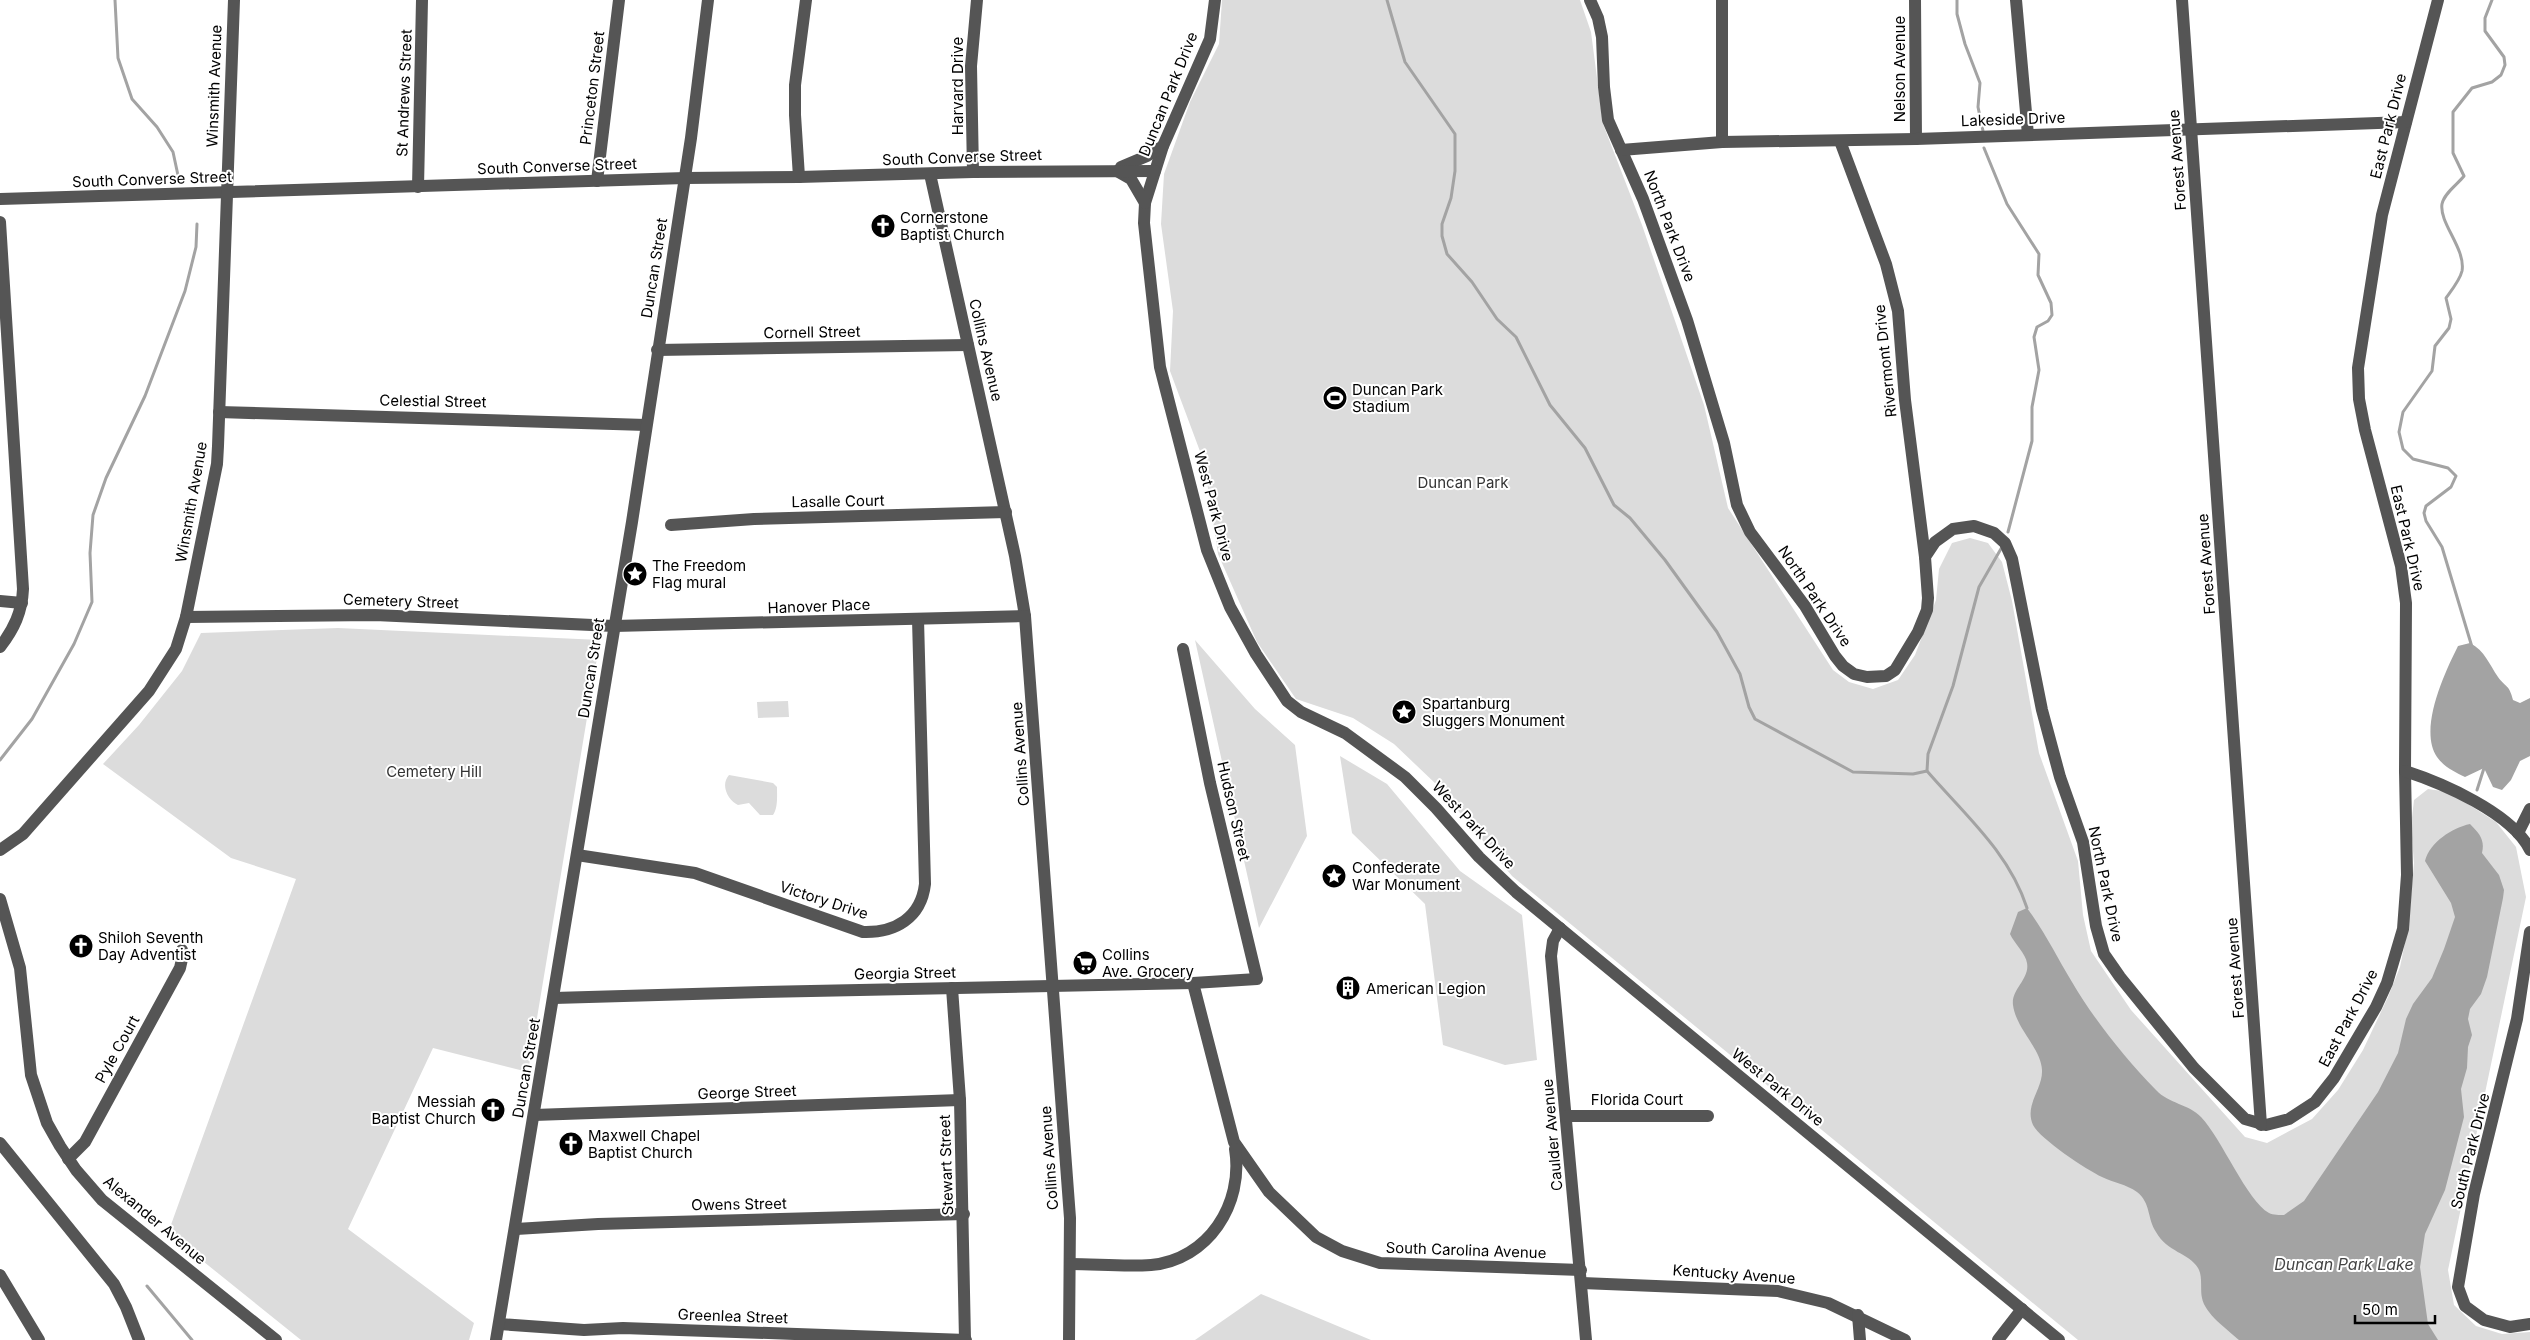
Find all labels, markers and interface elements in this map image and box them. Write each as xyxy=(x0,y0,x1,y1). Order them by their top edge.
street label: Nelson Avenue xyxy=(1890,16,1909,122)
street label: Winsmith Avenue xyxy=(202,24,226,148)
street label: St Andrews Street xyxy=(392,29,416,157)
street label: Duncan Park Drive xyxy=(1134,29,1202,159)
street label: Princeton Street xyxy=(576,30,608,146)
street label: Harvard Drive xyxy=(948,37,967,135)
street label: East Park Drive xyxy=(2366,71,2410,181)
street label: Lakeside Drive xyxy=(1960,108,2066,130)
street label: Forest Avenue xyxy=(2164,109,2190,211)
street label: South Converse Street xyxy=(882,145,1042,169)
street label: South Converse Street xyxy=(477,154,637,178)
street label: South Converse Street xyxy=(72,167,232,191)
street label: North Park Drive xyxy=(1640,168,1700,284)
place label: Cornerstone Baptist Church xyxy=(900,208,1005,244)
church icon: Cornerstone Baptist Church xyxy=(870,213,896,239)
street label: Duncan Street xyxy=(637,216,671,319)
street label: Collins Avenue xyxy=(965,297,1007,403)
street label: Rivermont Drive xyxy=(1870,304,1900,418)
street label: Cornell Street xyxy=(763,322,861,342)
place label: Duncan Park Stadium xyxy=(1352,380,1444,416)
sports icon: Duncan Park Stadium xyxy=(1322,385,1348,411)
street label: Celestial Street xyxy=(379,391,487,411)
street label: Winsmith Avenue xyxy=(171,440,211,564)
street label: West Park Drive xyxy=(1190,449,1238,563)
park label: Duncan Park xyxy=(1418,473,1509,492)
street label: East Park Drive xyxy=(2387,483,2429,593)
street label: Lasalle Court xyxy=(791,491,885,511)
street label: Forest Avenue xyxy=(2193,513,2219,615)
street label: North Park Drive xyxy=(1774,542,1856,650)
place label: The Freedom Flag mural xyxy=(652,556,746,592)
place icon: The Freedom Flag mural xyxy=(622,561,648,587)
street label: Cemetery Street xyxy=(343,589,459,613)
street label: Hanover Place xyxy=(767,595,871,617)
street label: Duncan Street xyxy=(574,616,608,719)
place label: Spartanburg Sluggers Monument xyxy=(1422,694,1565,730)
place icon: Spartanburg Sluggers Monument xyxy=(1391,699,1417,725)
street label: Collins Avenue xyxy=(1007,701,1033,807)
street label: Hudson Street xyxy=(1213,759,1255,863)
park label: Cemetery Hill xyxy=(386,762,482,781)
street label: West Park Drive xyxy=(1428,777,1520,873)
street label: North Park Drive xyxy=(2084,824,2128,944)
place label: Confederate War Monument xyxy=(1352,858,1460,894)
place icon: Confederate War Monument xyxy=(1321,863,1347,889)
street label: Victory Drive xyxy=(777,877,871,923)
street label: Forest Avenue xyxy=(2222,917,2248,1019)
place label: Shiloh Seventh Day Adventist xyxy=(98,928,203,964)
church icon: Shiloh Seventh Day Adventist xyxy=(68,933,94,959)
place label: Collins Ave. Grocery xyxy=(1102,945,1195,981)
supermarket icon: Collins Ave. Grocery xyxy=(1072,950,1098,976)
street label: Georgia Street xyxy=(854,963,956,983)
street label: East Park Drive xyxy=(2314,966,2382,1070)
building icon: American Legion xyxy=(1335,975,1361,1001)
place label: American Legion xyxy=(1366,979,1486,998)
street label: Pyle Court xyxy=(91,1012,143,1086)
street label: Duncan Street xyxy=(508,1016,544,1119)
street label: West Park Drive xyxy=(1728,1044,1828,1130)
street label: Caulder Avenue xyxy=(1538,1078,1566,1192)
street label: George Street xyxy=(697,1081,797,1103)
street label: Florida Court xyxy=(1591,1090,1683,1109)
street label: South Park Drive xyxy=(2446,1091,2494,1211)
place label: Messiah Baptist Church xyxy=(371,1092,476,1128)
church icon: Messiah Baptist Church xyxy=(480,1097,506,1123)
street label: Collins Avenue xyxy=(1036,1105,1062,1211)
street label: Stewart Street xyxy=(935,1114,957,1216)
place label: Maxwell Chapel Baptist Church xyxy=(588,1126,700,1162)
church icon: Maxwell Chapel Baptist Church xyxy=(558,1131,584,1157)
street label: Alexander Avenue xyxy=(100,1171,210,1269)
street label: Owens Street xyxy=(691,1194,787,1214)
street label: South Carolina Avenue xyxy=(1385,1238,1547,1262)
water label: Duncan Park Lake xyxy=(2274,1254,2414,1274)
street label: Kentucky Avenue xyxy=(1672,1260,1796,1288)
scale bar xyxy=(2355,1292,2435,1324)
text: 50 m xyxy=(2362,1300,2398,1319)
street label: Greenlea Street xyxy=(677,1305,789,1327)

